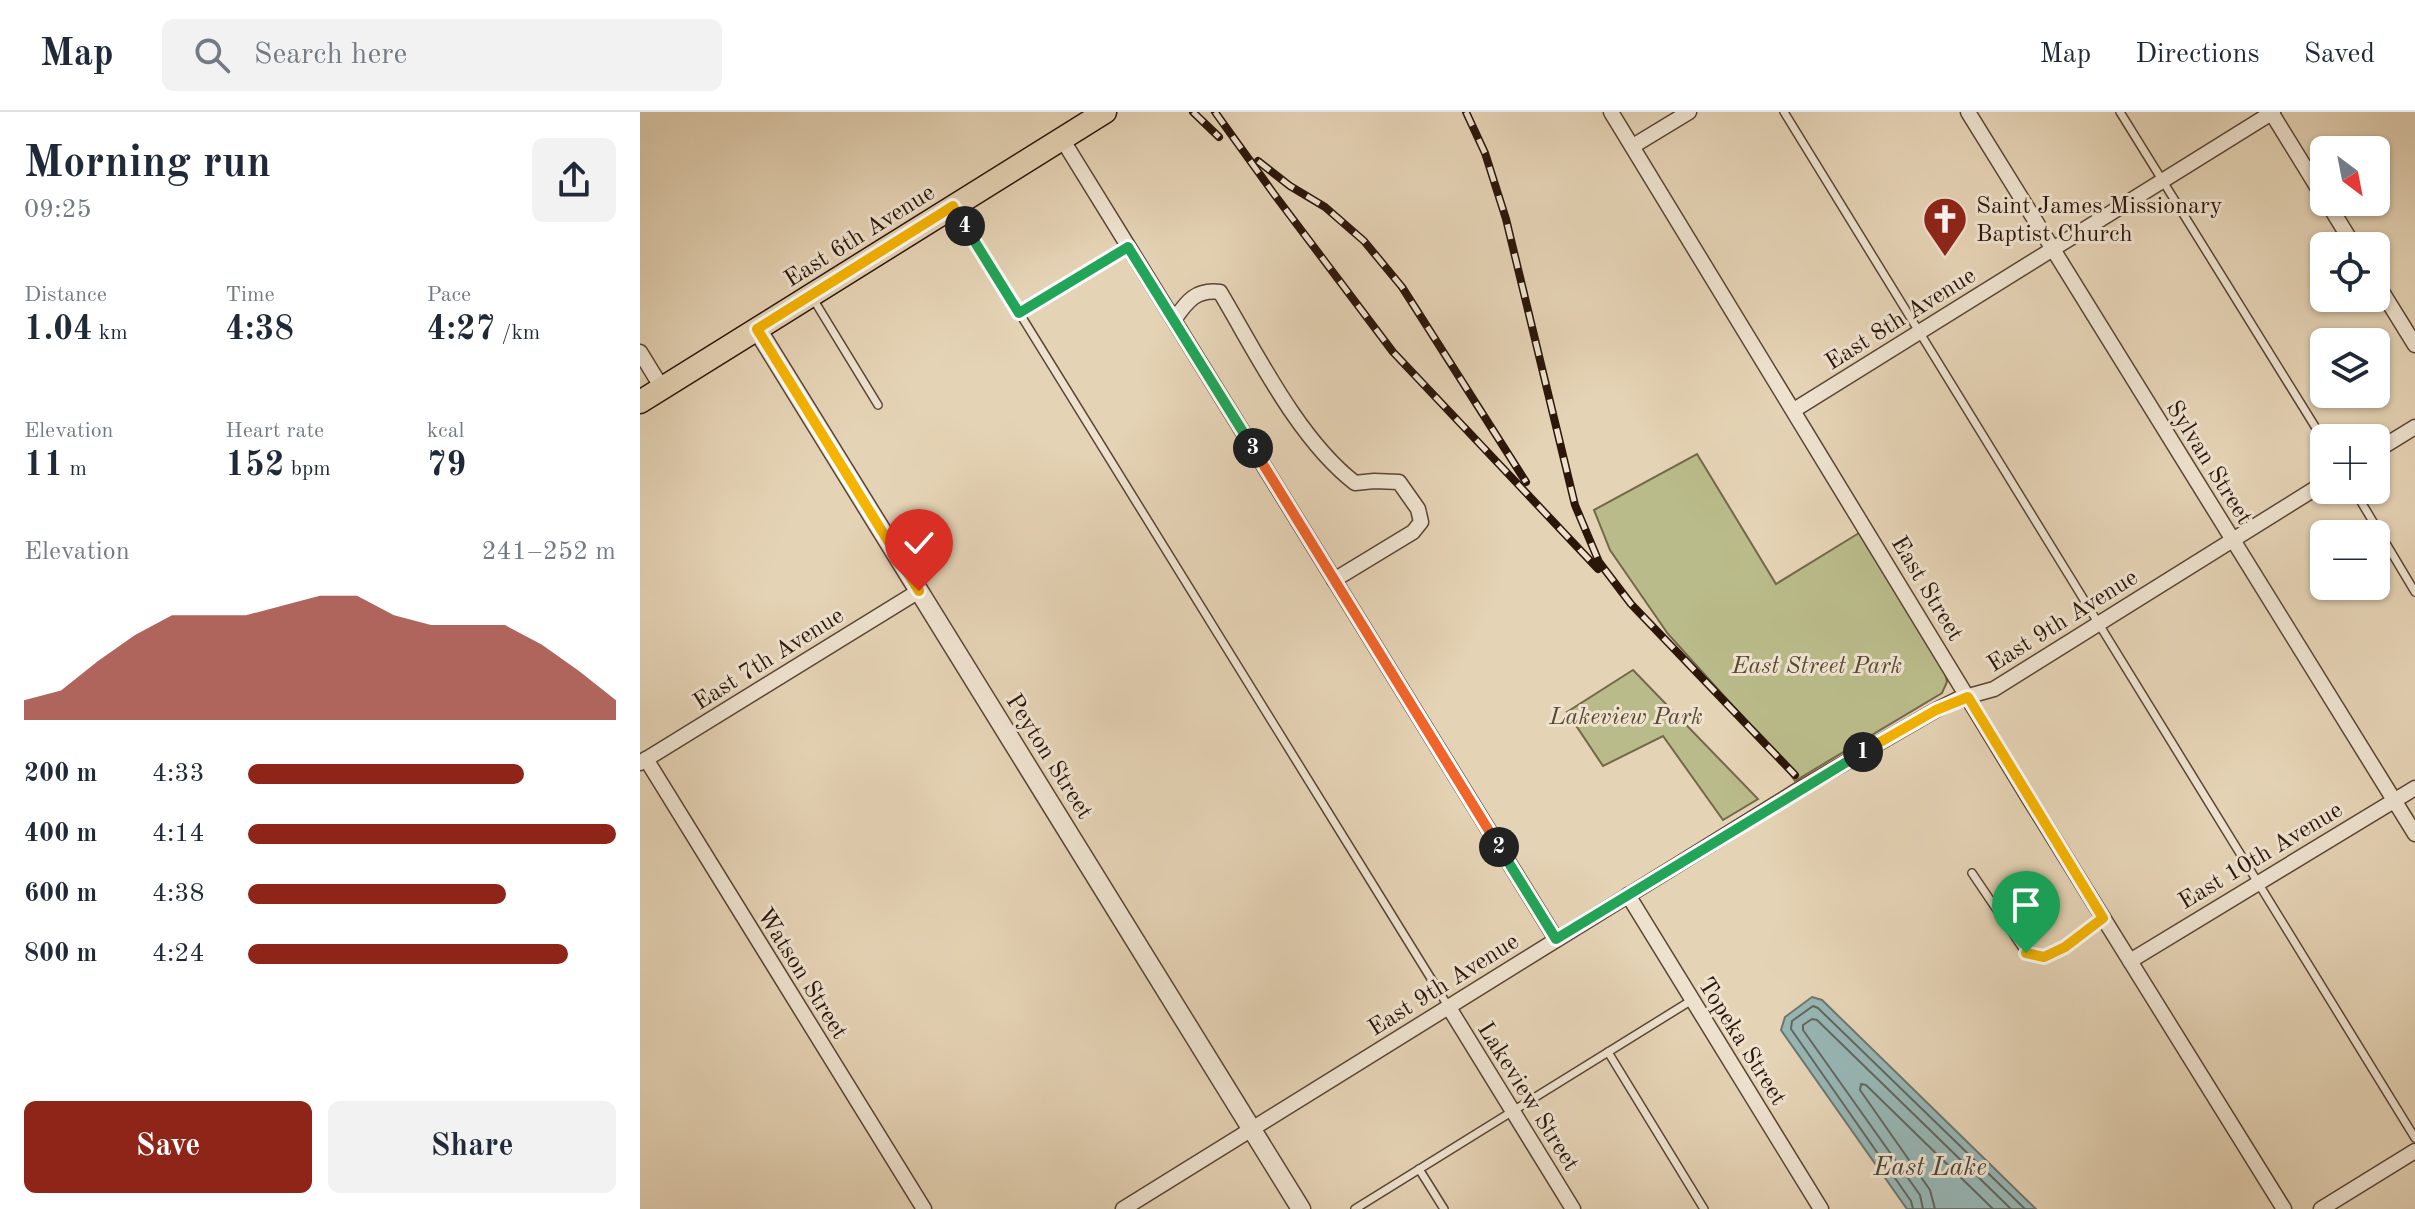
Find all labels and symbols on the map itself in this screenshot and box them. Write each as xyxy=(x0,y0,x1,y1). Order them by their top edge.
north arrow xyxy=(2310,136,2390,216)
street label: East 6th Avenue xyxy=(781,181,939,293)
church icon: Saint James Missionary Baptist Church xyxy=(1921,195,1969,258)
place label: Saint James Missionary Baptist Church xyxy=(1976,195,2223,247)
pin: 4 xyxy=(945,206,985,246)
street label: East 8th Avenue xyxy=(1822,264,1980,376)
street label: Sylvan Street xyxy=(2161,397,2256,529)
pin: 3 xyxy=(1233,428,1273,468)
pin xyxy=(885,509,953,591)
street label: East Street xyxy=(1886,532,1967,646)
street label: East 9th Avenue xyxy=(1984,566,2142,678)
street label: East 7th Avenue xyxy=(690,604,848,716)
park label: East Street Park xyxy=(1731,655,1902,679)
street label: Peyton Street xyxy=(1000,690,1096,824)
park label: Lakeview Park xyxy=(1548,706,1703,730)
pin: 1 xyxy=(1843,732,1883,772)
street label: East 10th Avenue xyxy=(2175,798,2347,915)
pin: 2 xyxy=(1479,827,1519,867)
pin xyxy=(1992,871,2060,953)
street label: Watson Street xyxy=(751,904,851,1044)
street label: East 9th Avenue xyxy=(1365,930,1523,1042)
street label: Topeka Street xyxy=(1693,974,1790,1110)
street label: Lakeview Street xyxy=(1472,1018,1583,1176)
water label: East Lake xyxy=(1872,1155,1987,1181)

